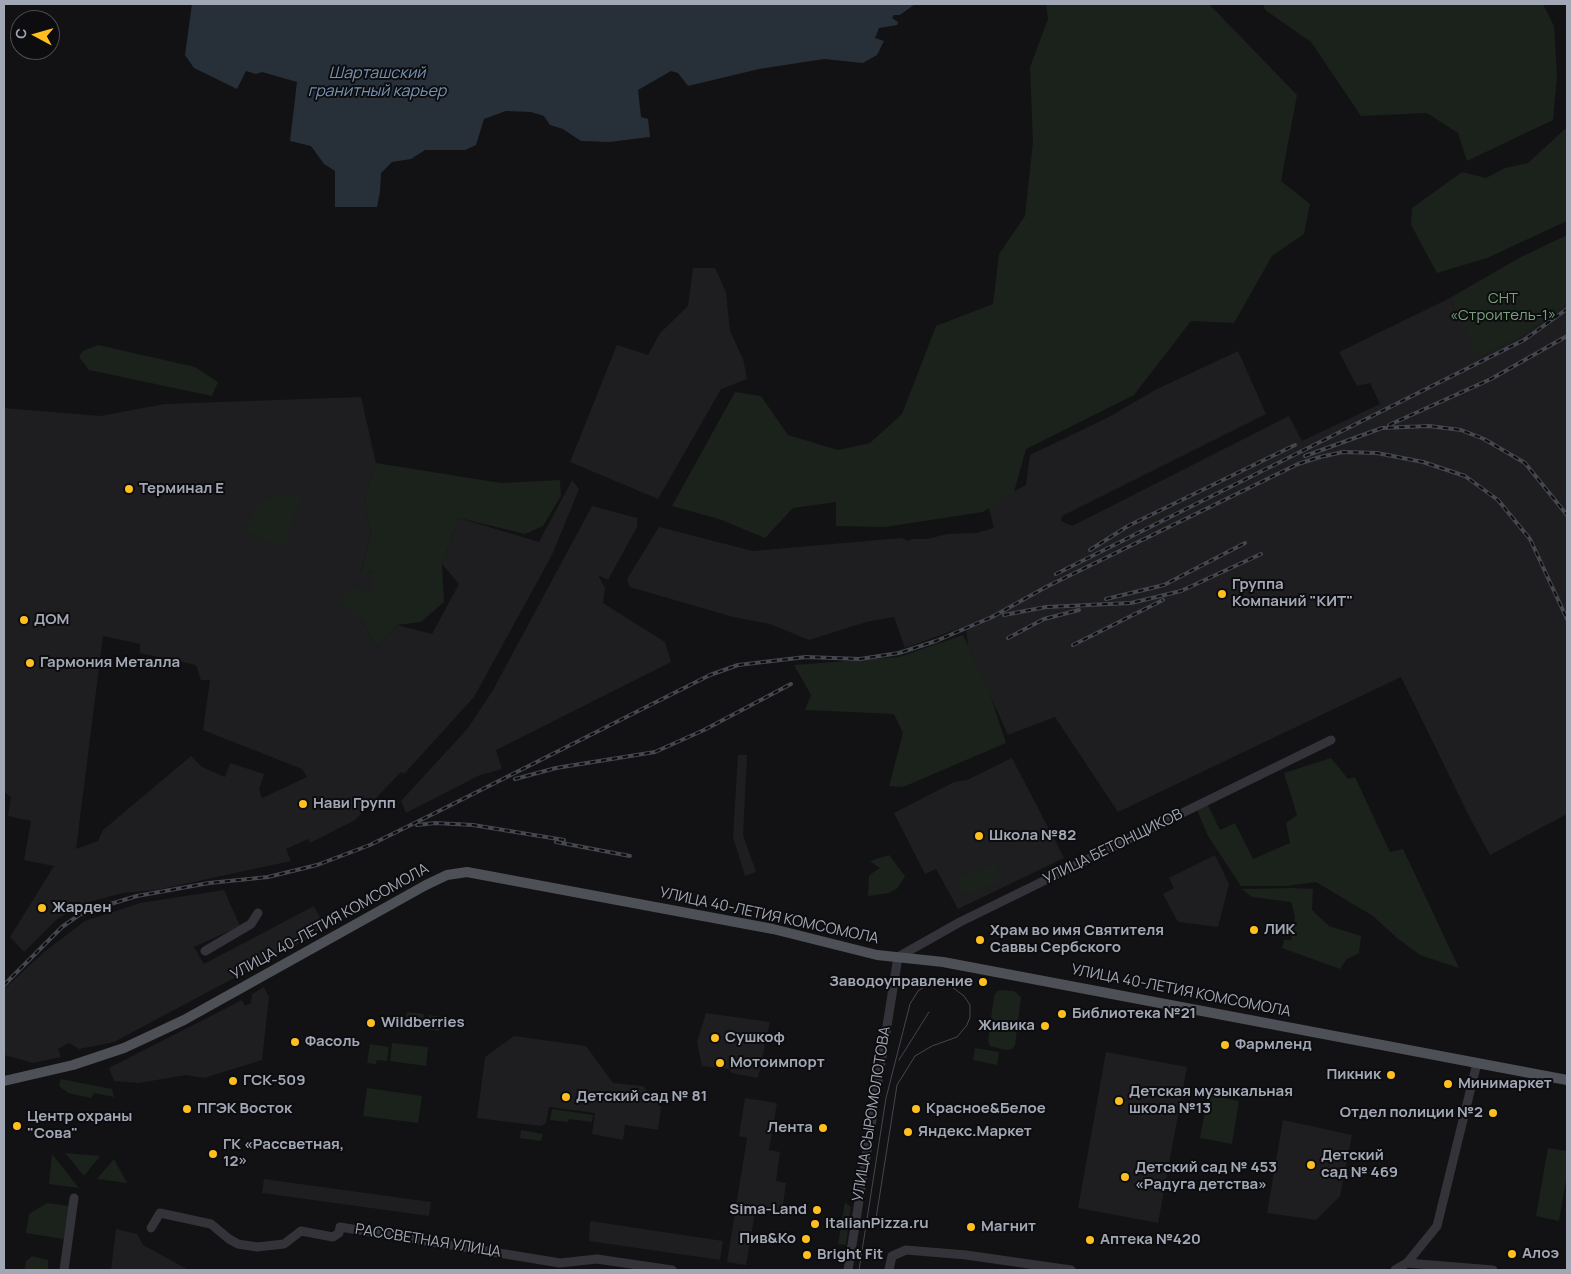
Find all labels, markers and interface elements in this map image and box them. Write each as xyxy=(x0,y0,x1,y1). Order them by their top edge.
north arrow xyxy=(10,10,60,60)
text: С xyxy=(11,27,31,40)
water label: Шарташский гранитный карьер xyxy=(308,64,446,102)
park label: СНТ «Строитель-1» xyxy=(1450,290,1556,325)
place label: Терминал Е xyxy=(139,480,224,498)
marker: Терминал Е xyxy=(123,483,135,495)
place label: Группа Компаний "КИТ" xyxy=(1232,576,1353,611)
marker: Группа Компаний "КИТ" xyxy=(1216,588,1228,600)
place label: ДОМ xyxy=(34,611,69,629)
marker: ДОМ xyxy=(18,614,30,626)
place label: Гармония Металла xyxy=(40,654,180,672)
marker: Гармония Металла xyxy=(24,657,36,669)
place label: Нави Групп xyxy=(313,795,396,813)
marker: Нави Групп xyxy=(297,798,309,810)
street label: УЛИЦА БЕТОНЩИКОВ xyxy=(1041,805,1185,889)
place label: Школа №82 xyxy=(989,827,1076,845)
marker: Школа №82 xyxy=(973,830,985,842)
street label: УЛИЦА 40-ЛЕТИЯ КОМСОМОЛА xyxy=(228,860,432,984)
street label: УЛИЦА 40-ЛЕТИЯ КОМСОМОЛА xyxy=(658,884,880,948)
place label: Жарден xyxy=(52,899,111,917)
marker: Жарден xyxy=(36,902,48,914)
place label: ЛИК xyxy=(1264,921,1295,939)
place label: Храм во имя Святителя Саввы Сербского xyxy=(990,922,1164,957)
marker: ЛИК xyxy=(1248,924,1260,936)
marker: Храм во имя Святителя Саввы Сербского xyxy=(974,934,986,946)
street label: УЛИЦА 40-ЛЕТИЯ КОМСОМОЛА xyxy=(1070,961,1292,1021)
place label: Заводоуправление xyxy=(829,973,973,991)
marker: Заводоуправление xyxy=(977,976,989,988)
place label: Библиотека №21 xyxy=(1072,1005,1196,1023)
marker: Библиотека №21 xyxy=(1056,1008,1068,1020)
place label: Wildberries xyxy=(381,1014,465,1032)
marker: Wildberries xyxy=(365,1017,377,1029)
place label: Живика xyxy=(978,1017,1035,1035)
marker: Живика xyxy=(1039,1020,1051,1032)
street label: УЛИЦА СЫРОМОЛОТОВА xyxy=(849,1025,895,1203)
place label: Сушкоф xyxy=(725,1029,785,1047)
marker: Сушкоф xyxy=(709,1032,721,1044)
place label: Фасоль xyxy=(305,1033,360,1051)
marker: Фасоль xyxy=(289,1036,301,1048)
place label: Фармленд xyxy=(1235,1036,1312,1054)
marker: Фармленд xyxy=(1219,1039,1231,1051)
place label: Мотоимпорт xyxy=(730,1054,825,1072)
marker: Мотоимпорт xyxy=(714,1057,726,1069)
place label: Пикник xyxy=(1326,1066,1381,1084)
marker: Пикник xyxy=(1385,1069,1397,1081)
place label: ГСК-509 xyxy=(243,1072,305,1090)
marker: ГСК-509 xyxy=(227,1075,239,1087)
place label: Минимаркет xyxy=(1458,1075,1552,1093)
marker: Минимаркет xyxy=(1442,1078,1454,1090)
place label: Детская музыкальная школа №13 xyxy=(1129,1083,1293,1118)
place label: Детский сад № 81 xyxy=(576,1088,707,1106)
marker: Детский сад № 81 xyxy=(560,1091,572,1103)
marker: Детская музыкальная школа №13 xyxy=(1113,1095,1125,1107)
place label: ПГЭК Восток xyxy=(197,1100,292,1118)
place label: Красное&Белое xyxy=(926,1100,1046,1118)
marker: ПГЭК Восток xyxy=(181,1103,193,1115)
marker: Красное&Белое xyxy=(910,1103,922,1115)
place label: Отдел полиции №2 xyxy=(1340,1104,1483,1122)
marker: Отдел полиции №2 xyxy=(1487,1107,1499,1119)
place label: Центр охраны "Сова" xyxy=(27,1108,132,1143)
place label: Лента xyxy=(767,1119,813,1137)
marker: Центр охраны "Сова" xyxy=(11,1120,23,1132)
marker: Лента xyxy=(817,1122,829,1134)
place label: Яндекс.Маркет xyxy=(918,1123,1032,1141)
marker: Яндекс.Маркет xyxy=(902,1126,914,1138)
place label: ГК «Рассветная, 12» xyxy=(223,1136,344,1171)
place label: Детский сад № 469 xyxy=(1321,1147,1398,1182)
marker: ГК «Рассветная, 12» xyxy=(207,1148,219,1160)
place label: Детский сад № 453 «Радуга детства» xyxy=(1135,1159,1277,1194)
marker: Детский сад № 469 xyxy=(1305,1159,1317,1171)
marker: Детский сад № 453 «Радуга детства» xyxy=(1119,1171,1131,1183)
place label: Sima-Land xyxy=(729,1201,807,1219)
marker: Sima-Land xyxy=(811,1204,823,1216)
place label: ItalianPizza.ru xyxy=(825,1215,929,1233)
marker: ItalianPizza.ru xyxy=(809,1218,821,1230)
place label: Магнит xyxy=(981,1218,1036,1236)
street label: РАССВЕТНАЯ УЛИЦА xyxy=(354,1221,502,1261)
marker: Магнит xyxy=(965,1221,977,1233)
place label: Пив&Ко xyxy=(739,1230,796,1248)
place label: Аптека №420 xyxy=(1100,1231,1201,1249)
marker: Пив&Ко xyxy=(800,1233,812,1245)
marker: Аптека №420 xyxy=(1084,1234,1096,1246)
place label: Алоэ xyxy=(1522,1245,1559,1263)
place label: Bright Fit xyxy=(817,1246,883,1264)
marker: Алоэ xyxy=(1506,1248,1518,1260)
marker: Bright Fit xyxy=(801,1249,813,1261)

